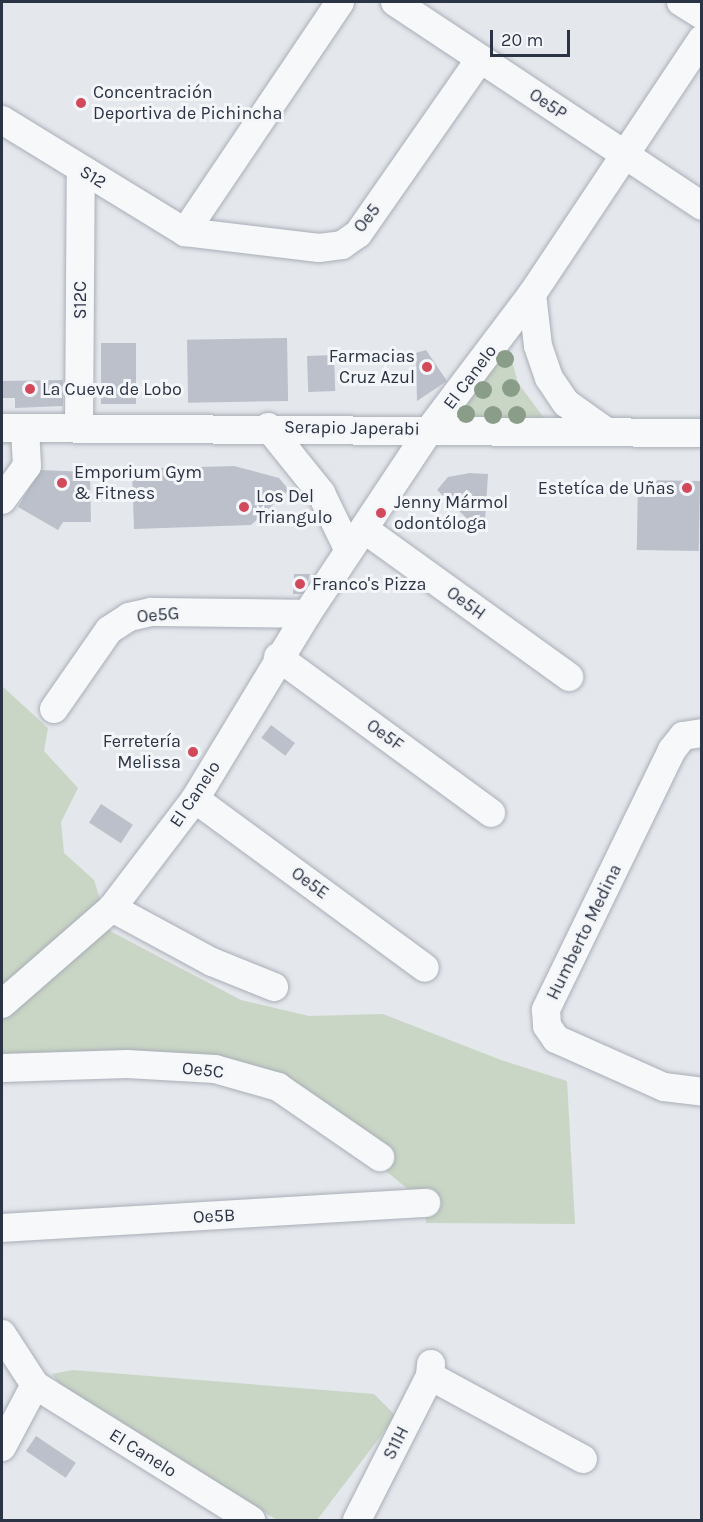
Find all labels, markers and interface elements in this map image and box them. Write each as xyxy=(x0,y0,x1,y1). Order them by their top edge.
scale bar xyxy=(493,18,572,56)
text: 20 m xyxy=(501,29,543,51)
place label: Concentración Deportiva de Pichincha xyxy=(93,82,282,124)
street label: Oe5P xyxy=(525,84,571,124)
marker: Concentración Deportiva de Pichincha xyxy=(74,96,88,110)
street label: S12 xyxy=(76,161,110,193)
street label: Oe5 xyxy=(349,199,385,237)
street label: S12C xyxy=(69,281,91,319)
street label: El Canelo xyxy=(439,340,501,414)
place label: Farmacias Cruz Azul xyxy=(329,346,415,388)
marker: Farmacias Cruz Azul xyxy=(420,360,434,374)
place label: La Cueva de Lobo xyxy=(42,378,182,400)
marker: La Cueva de Lobo xyxy=(23,382,37,396)
street label: Serapio Japerabi xyxy=(284,416,420,440)
place label: Emporium Gym & Fitness xyxy=(74,462,202,504)
marker: Emporium Gym & Fitness xyxy=(55,476,69,490)
place label: Estetíca de Uñas xyxy=(538,477,675,499)
marker: Estetíca de Uñas xyxy=(680,481,694,495)
place label: Los Del Triangulo xyxy=(256,486,332,528)
place label: Jenny Mármol odontóloga xyxy=(394,492,508,534)
marker: Los Del Triangulo xyxy=(237,500,251,514)
marker: Jenny Mármol odontóloga xyxy=(372,504,390,522)
place label: Franco's Pizza xyxy=(312,573,426,595)
marker: Franco's Pizza xyxy=(293,577,307,591)
street label: Oe5H xyxy=(442,582,490,624)
street label: Oe5G xyxy=(136,602,180,628)
street label: Oe5F xyxy=(362,714,408,756)
place label: Ferretería Melissa xyxy=(103,731,181,774)
marker: Ferretería Melissa xyxy=(186,745,200,759)
street label: El Canelo xyxy=(165,757,225,831)
street label: Humberto Medina xyxy=(542,861,626,1003)
street label: Oe5E xyxy=(287,862,333,904)
street label: Oe5C xyxy=(181,1057,225,1083)
street label: Oe5B xyxy=(192,1204,236,1228)
street label: S11H xyxy=(378,1423,414,1463)
street label: El Canelo xyxy=(105,1424,181,1482)

